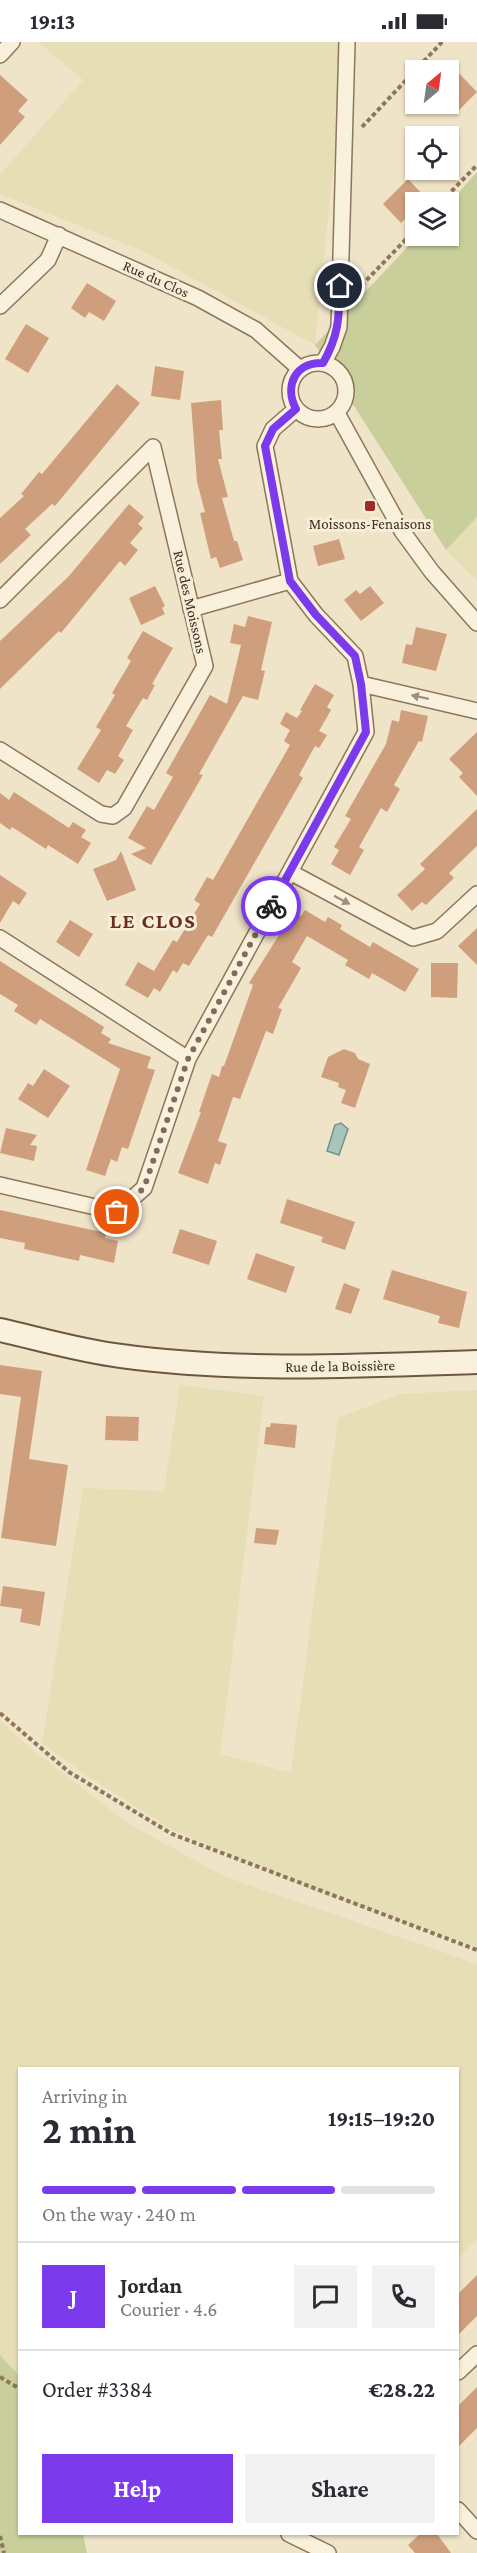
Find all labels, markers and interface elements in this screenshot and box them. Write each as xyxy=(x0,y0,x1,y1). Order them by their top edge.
text: 19:13 xyxy=(30,9,75,34)
north arrow xyxy=(405,60,459,114)
map controls xyxy=(405,60,459,246)
button: locate xyxy=(405,126,459,180)
button: layers xyxy=(405,192,459,246)
street label: Rue du Clos xyxy=(121,257,191,301)
pin xyxy=(314,260,365,311)
icon: home xyxy=(323,269,356,302)
marker: Moissons-Fenaisons xyxy=(363,499,377,513)
place label: Moissons-Fenaisons xyxy=(309,516,431,532)
street label: Rue des Moissons xyxy=(170,549,210,655)
one-way arrow xyxy=(411,692,430,701)
courier xyxy=(241,876,301,936)
icon: bike xyxy=(255,890,288,923)
one-way arrow xyxy=(333,895,350,905)
district label: LE CLOS xyxy=(110,909,196,933)
pin xyxy=(91,1186,142,1237)
icon: bag xyxy=(100,1195,133,1228)
street label: Rue de la Boissière xyxy=(285,1357,396,1375)
text: Arriving in xyxy=(42,2085,127,2107)
text: 19:15–19:20 xyxy=(328,2106,435,2131)
text: 2 min xyxy=(42,2108,136,2151)
text: On the way · 240 m xyxy=(42,2203,196,2225)
button: chat xyxy=(294,2265,357,2328)
button: phone xyxy=(372,2265,435,2328)
text: Jordan xyxy=(120,2273,182,2298)
text: J xyxy=(70,2284,77,2309)
text: Courier · 4.6 xyxy=(120,2298,218,2320)
text: Order #3384 xyxy=(42,2377,152,2402)
text: €28.22 xyxy=(368,2377,435,2402)
button: Help xyxy=(42,2454,233,2523)
button: Share xyxy=(245,2454,435,2523)

